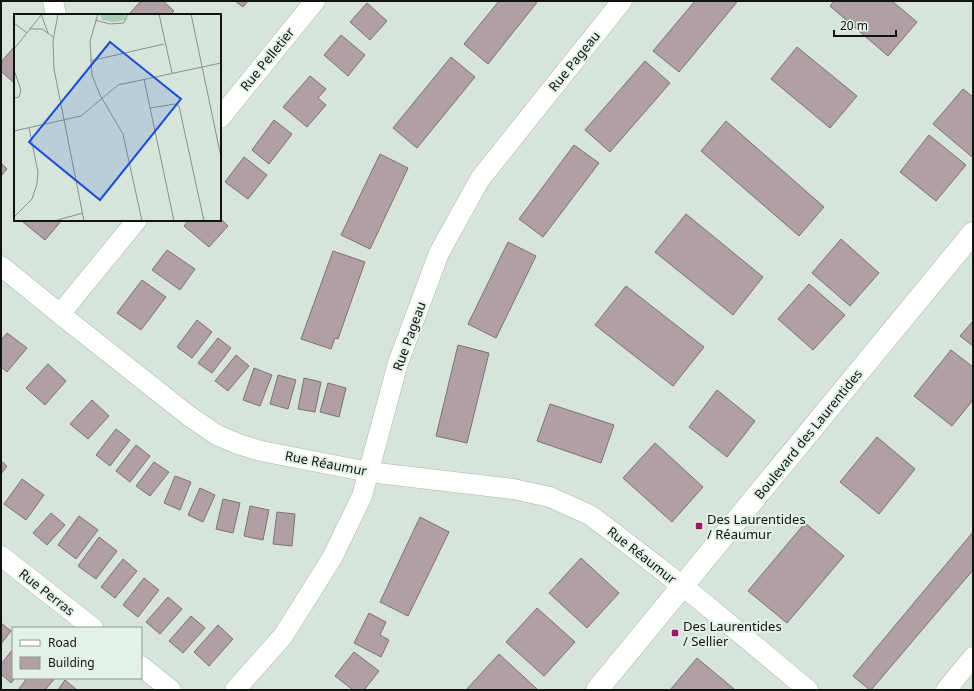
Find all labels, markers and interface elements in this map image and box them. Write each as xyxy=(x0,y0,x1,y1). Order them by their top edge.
scale bar xyxy=(834,12,896,38)
inset map xyxy=(14,14,221,221)
text: 20 m xyxy=(840,17,868,34)
street label: Rue Pelletier xyxy=(236,23,299,95)
street label: Rue Pageau xyxy=(544,27,604,95)
street label: Rue Pageau xyxy=(388,299,430,373)
street label: Boulevard des Laurentides xyxy=(750,365,866,503)
street label: Rue Réaumur xyxy=(283,446,369,480)
place label: Des Laurentides / Réaumur xyxy=(707,510,806,543)
marker: Des Laurentides / Réaumur xyxy=(694,521,704,531)
street label: Rue Réaumur xyxy=(604,522,681,588)
street label: Rue Perras xyxy=(15,565,79,619)
place label: Des Laurentides / Sellier xyxy=(683,617,782,650)
legend xyxy=(12,627,142,679)
marker: Des Laurentides / Sellier xyxy=(670,628,680,638)
text: Road xyxy=(48,634,77,651)
text: Building xyxy=(48,654,95,671)

